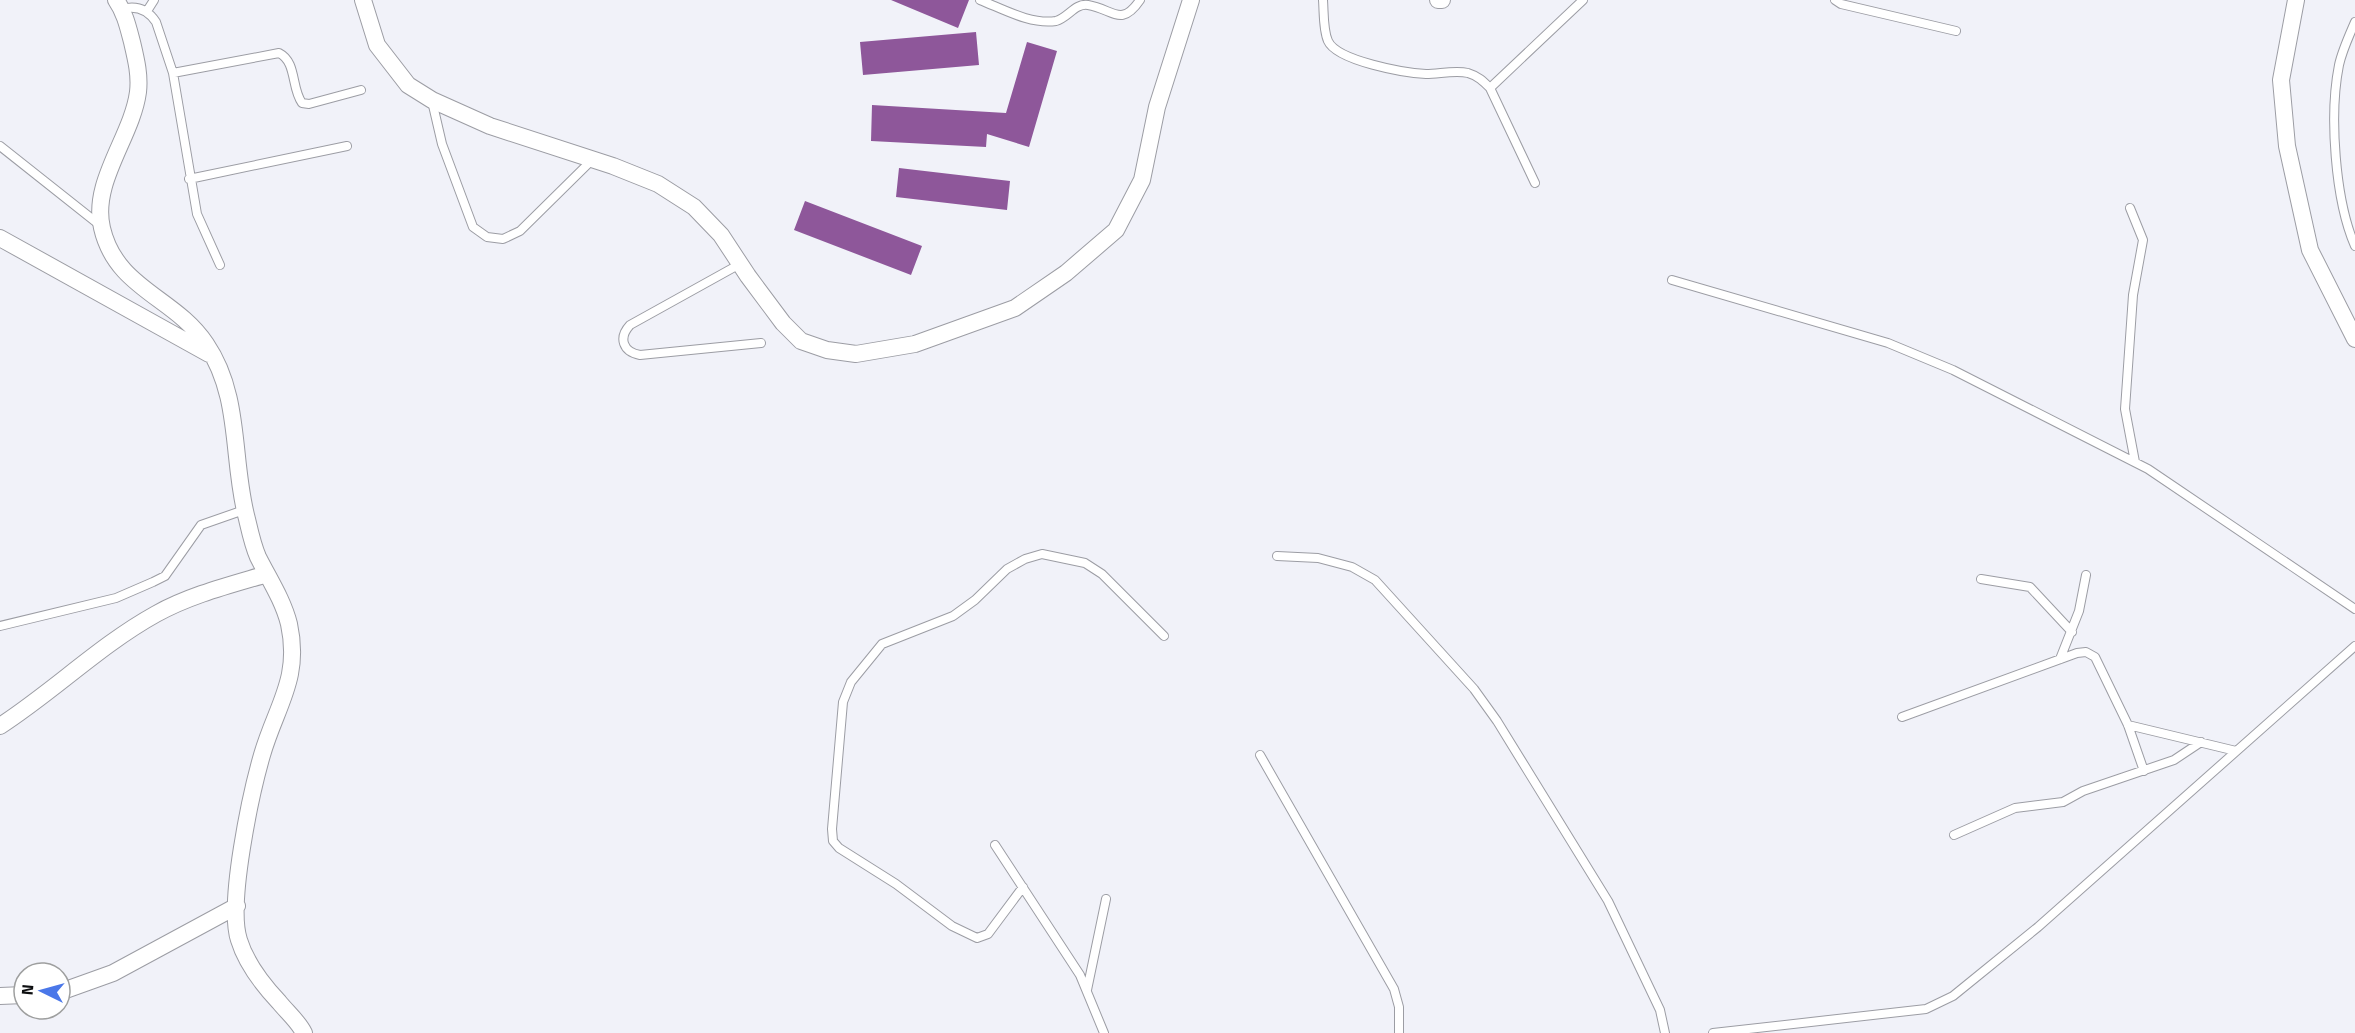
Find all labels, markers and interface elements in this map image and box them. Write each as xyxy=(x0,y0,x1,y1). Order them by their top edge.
north arrow xyxy=(12,961,72,1021)
text: N xyxy=(15,983,39,996)

